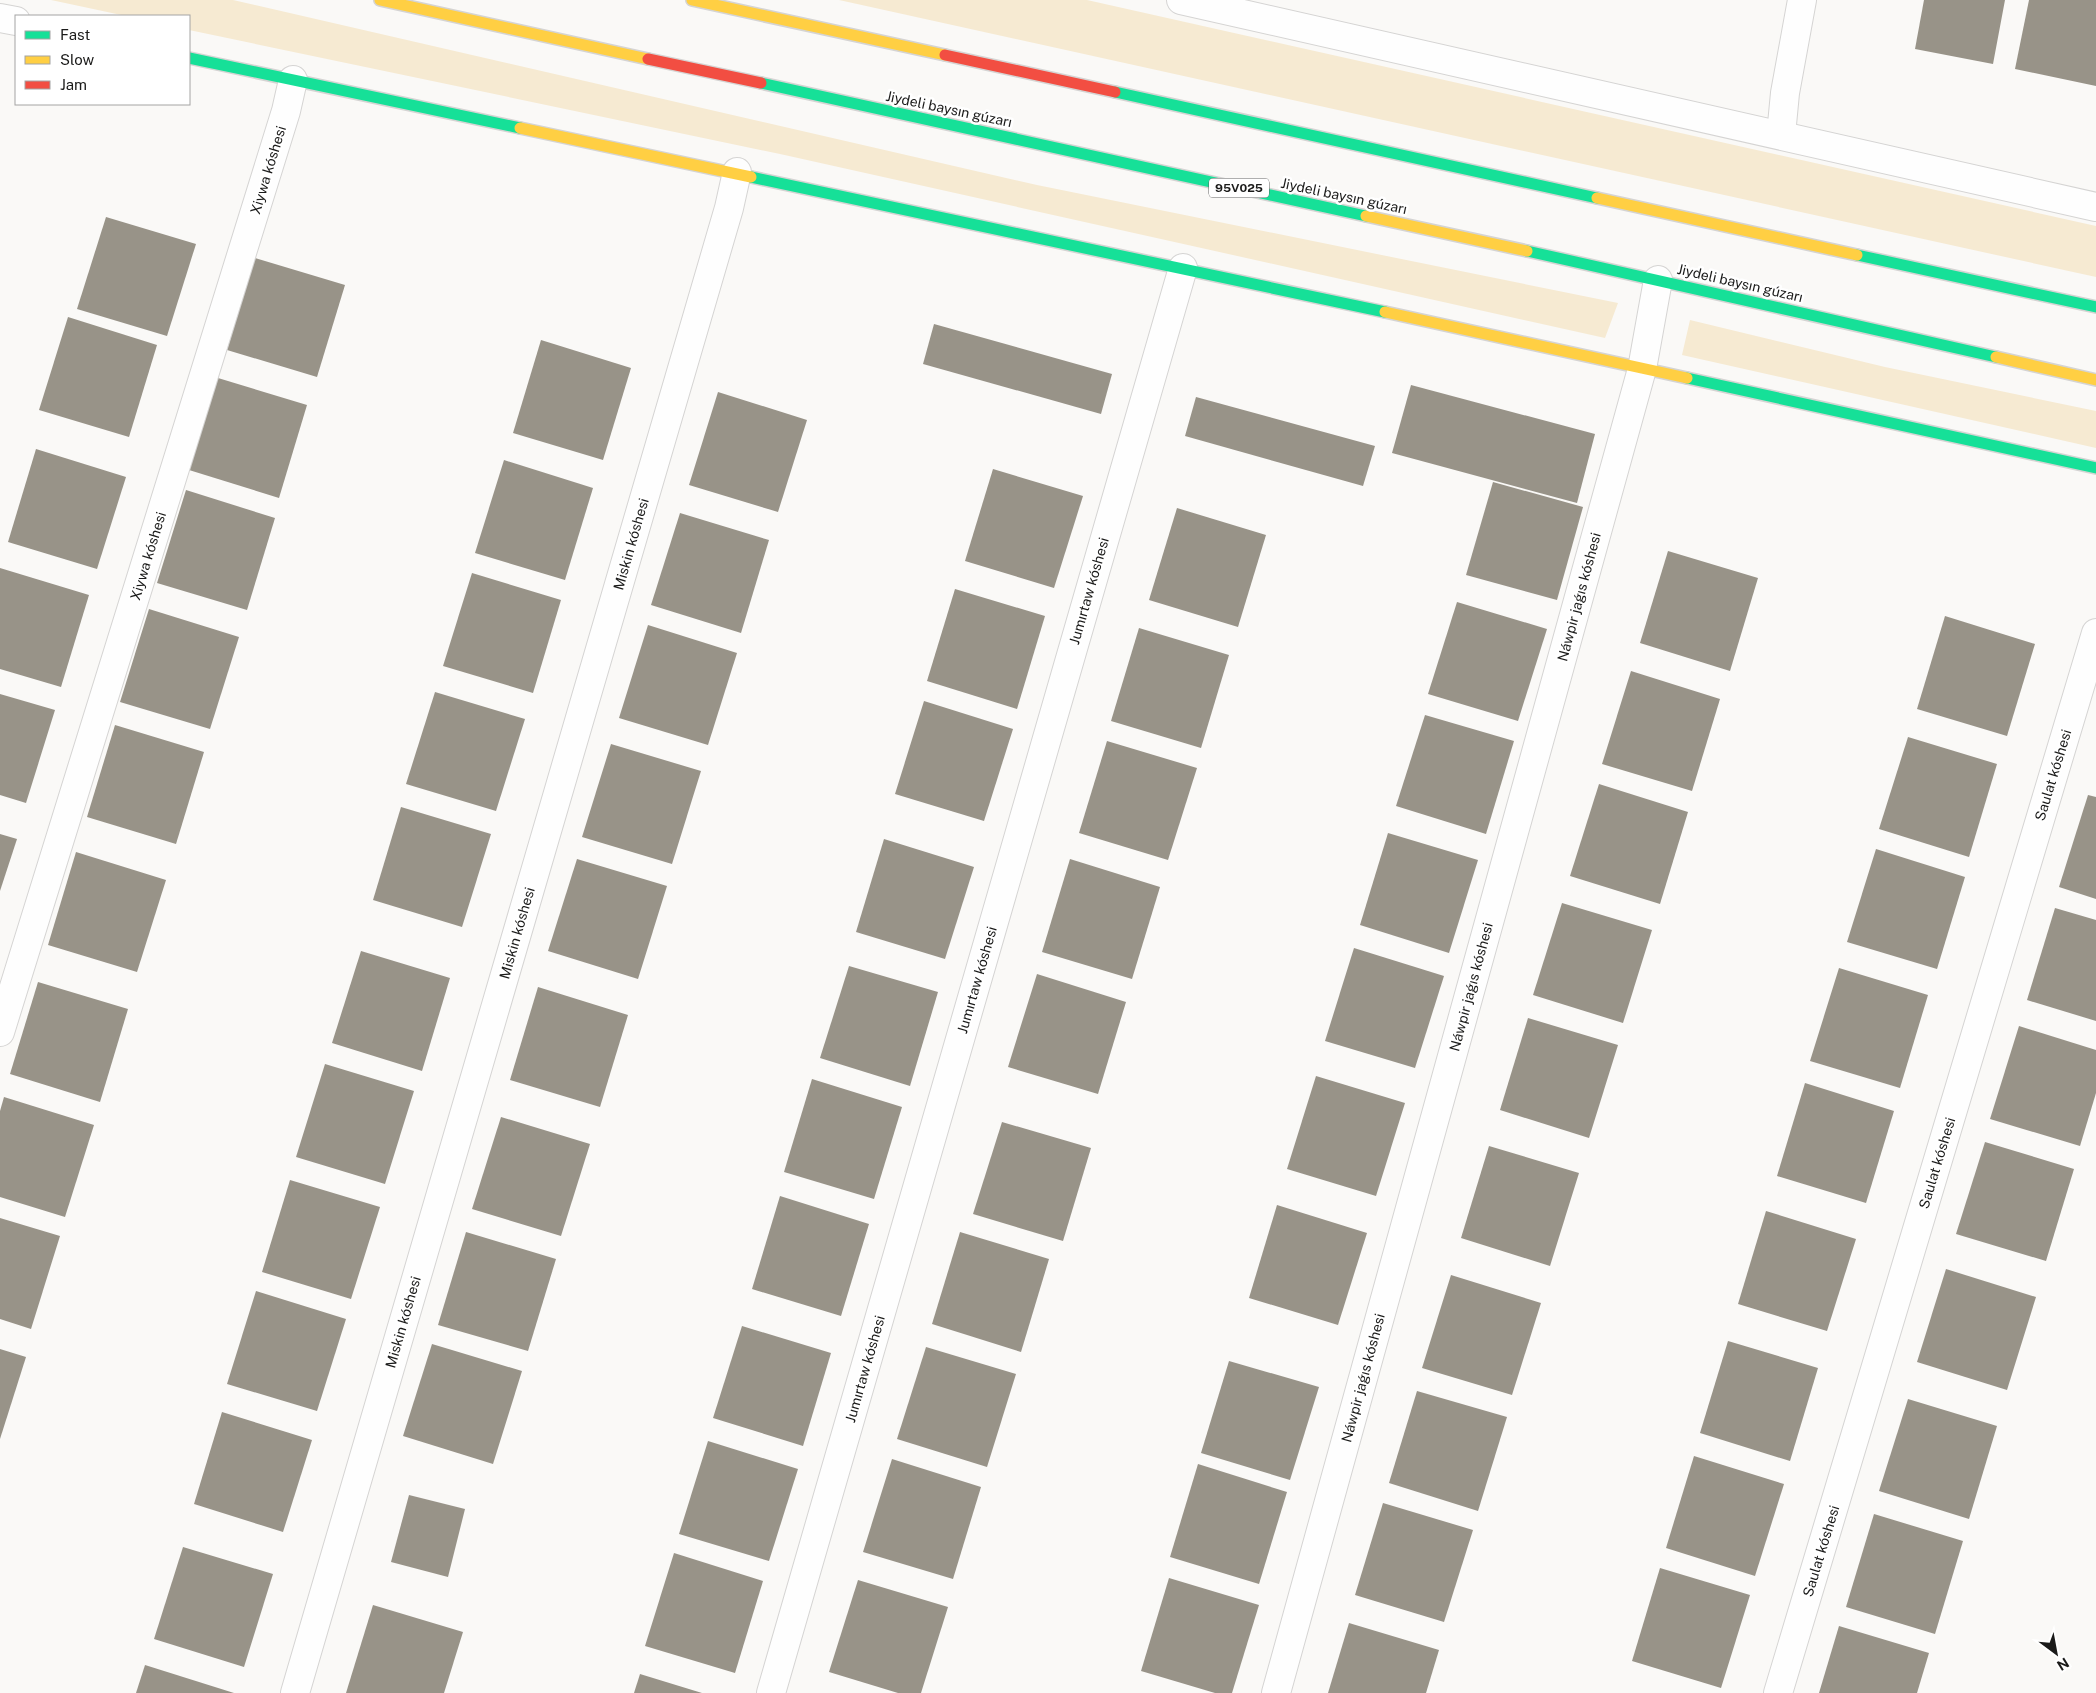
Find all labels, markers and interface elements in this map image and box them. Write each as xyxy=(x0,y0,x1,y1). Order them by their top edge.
legend xyxy=(15,15,190,105)
text: Fast xyxy=(60,26,90,43)
text: Slow xyxy=(60,51,95,68)
text: Jam xyxy=(60,76,87,93)
street label: Jiydeli baysın gúzarı xyxy=(884,88,1014,130)
street label: Xiywa kóshesi xyxy=(247,124,289,216)
street label: Jiydeli baysın gúzarı xyxy=(1279,175,1409,217)
road number: 95V025 xyxy=(1209,178,1269,198)
street label: Jiydeli baysın gúzarı xyxy=(1675,261,1805,305)
street label: Miskin kóshesi xyxy=(610,496,652,592)
street label: Xiywa kóshesi xyxy=(127,510,169,602)
street label: Náwpir jaǵıs kóshesi xyxy=(1554,531,1604,663)
street label: Jumırtaw kóshesi xyxy=(1066,536,1112,646)
street label: Saulat kóshesi xyxy=(2031,727,2075,823)
street label: Miskin kóshesi xyxy=(496,885,538,981)
street label: Náwpir jaǵıs kóshesi xyxy=(1446,921,1496,1053)
street label: Jumırtaw kóshesi xyxy=(954,925,1000,1035)
street label: Saulat kóshesi xyxy=(1915,1115,1959,1211)
street label: Miskin kóshesi xyxy=(382,1274,424,1370)
street label: Náwpir jaǵıs kóshesi xyxy=(1338,1312,1388,1444)
street label: Jumırtaw kóshesi xyxy=(842,1314,888,1424)
street label: Saulat kóshesi xyxy=(1799,1503,1843,1599)
north arrow xyxy=(2031,1628,2081,1678)
text: N xyxy=(2054,1654,2072,1674)

